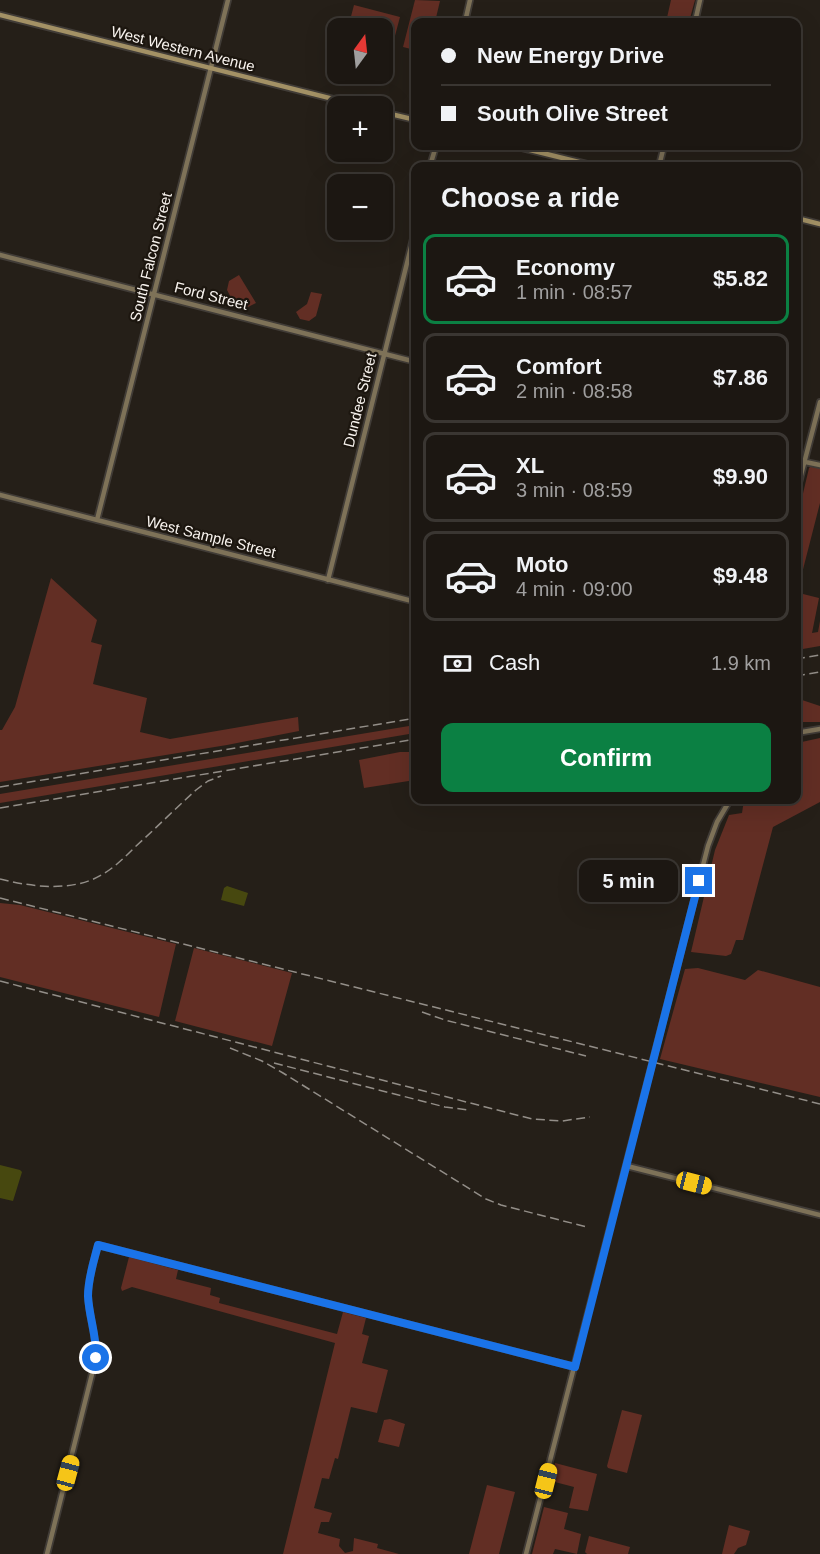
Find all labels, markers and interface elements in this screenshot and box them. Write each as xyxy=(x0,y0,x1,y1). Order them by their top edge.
north arrow xyxy=(327,18,393,84)
map controls xyxy=(327,18,393,240)
street label: West Western Avenue xyxy=(109,22,257,75)
text: New Energy Drive xyxy=(477,43,664,68)
button: + xyxy=(327,96,393,162)
text: South Olive Street xyxy=(477,101,668,126)
button: − xyxy=(327,174,393,240)
text: Choose a ride xyxy=(441,183,620,213)
street label: South Falcon Street xyxy=(126,190,175,323)
icon: car xyxy=(444,252,498,306)
text: Economy xyxy=(516,255,615,280)
text: $5.82 xyxy=(713,266,768,291)
street label: Ford Street xyxy=(173,278,250,313)
text: 1 min · 08:57 xyxy=(516,281,633,303)
street label: Dundee Street xyxy=(340,350,380,449)
icon: car xyxy=(444,351,498,405)
text: Comfort xyxy=(516,354,602,379)
text: $7.86 xyxy=(713,365,768,390)
text: 2 min · 08:58 xyxy=(516,380,633,402)
icon: car xyxy=(444,450,498,504)
text: XL xyxy=(516,453,544,478)
text: $9.90 xyxy=(713,464,768,489)
text: 3 min · 08:59 xyxy=(516,479,633,501)
street label: West Sample Street xyxy=(144,512,279,561)
icon: car xyxy=(444,549,498,603)
text: Moto xyxy=(516,552,569,577)
text: $9.48 xyxy=(713,563,768,588)
text: 4 min · 09:00 xyxy=(516,578,633,600)
icon: cash xyxy=(441,647,474,680)
text: Cash xyxy=(489,650,540,675)
text: 1.9 km xyxy=(711,652,771,674)
button: Confirm xyxy=(441,723,771,792)
callout: 5 min xyxy=(579,860,678,902)
route end xyxy=(685,867,712,894)
text: 5 min xyxy=(602,870,655,892)
car xyxy=(674,1170,714,1196)
route start xyxy=(82,1344,109,1371)
car xyxy=(55,1453,81,1493)
car xyxy=(533,1461,559,1501)

